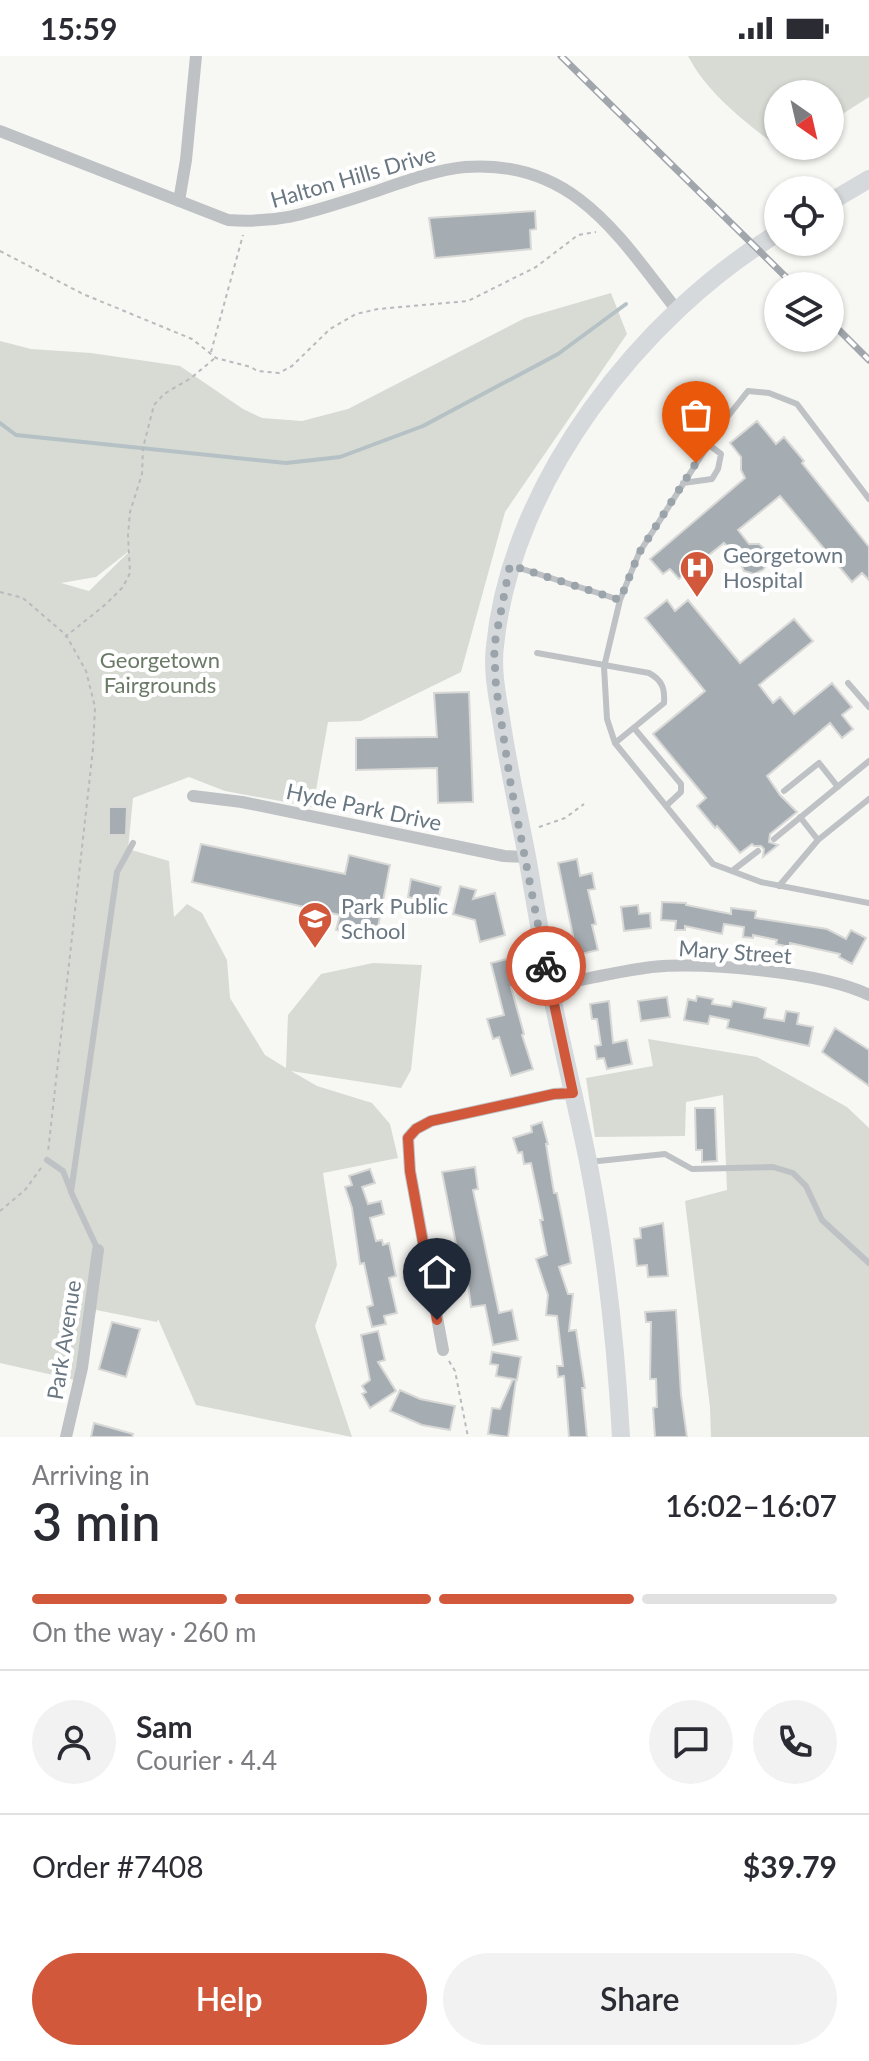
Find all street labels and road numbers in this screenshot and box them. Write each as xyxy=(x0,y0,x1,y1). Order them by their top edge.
street label: Halton Hills Drive xyxy=(267,140,439,213)
street label: Hyde Park Drive xyxy=(284,777,444,836)
street label: Mary Street xyxy=(678,934,793,969)
street label: Park Avenue xyxy=(41,1278,86,1402)

